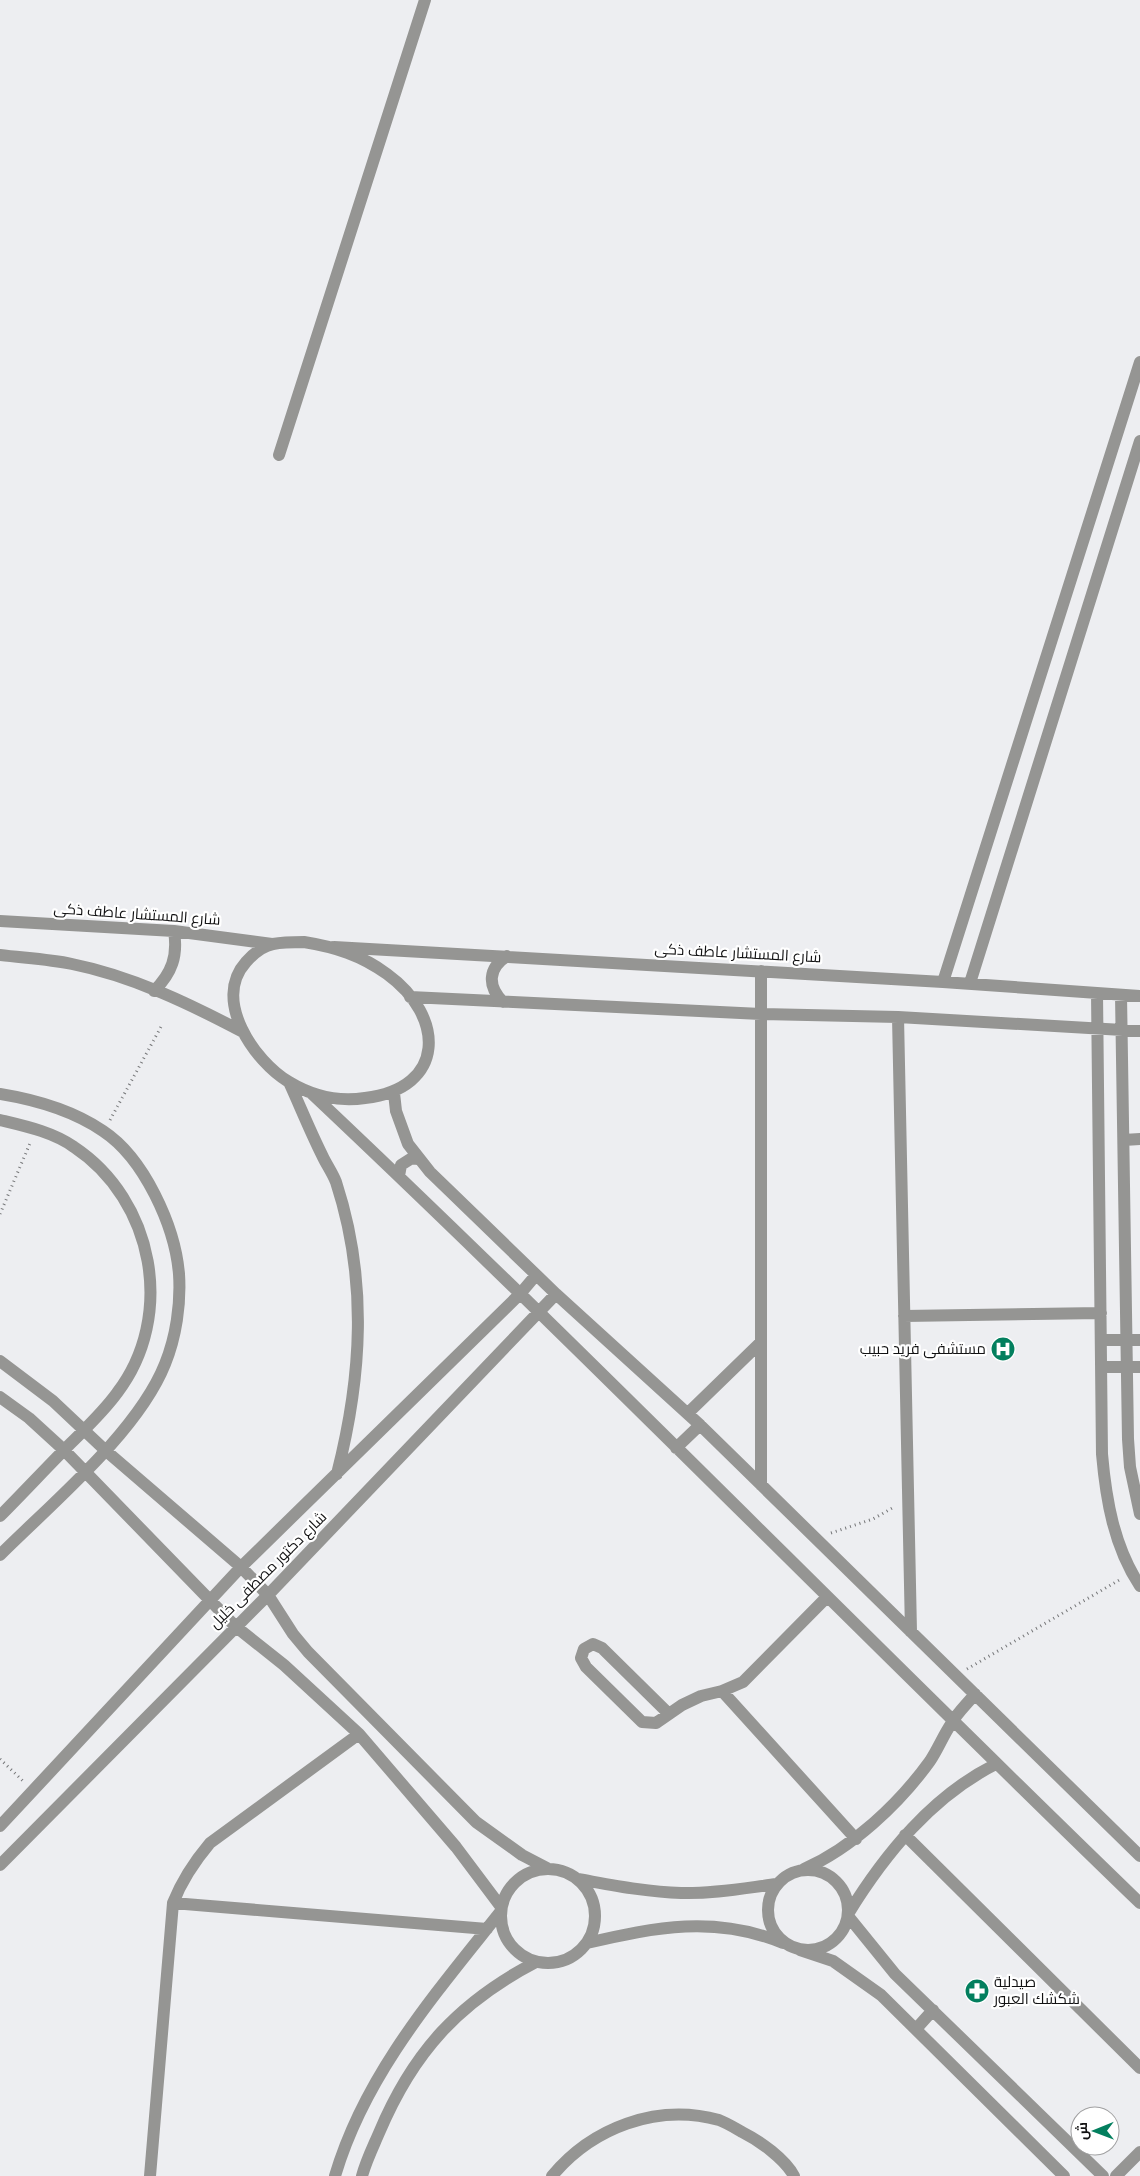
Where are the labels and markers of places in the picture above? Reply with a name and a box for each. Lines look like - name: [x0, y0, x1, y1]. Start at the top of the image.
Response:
- hospital icon: مستشفى فريد حبيب: [990, 1336, 1016, 1362]
- place label: مستشفى فريد حبيب: [860, 1340, 986, 1359]
- place label: صيدلية شكشك العبور: [993, 1973, 1080, 2008]
- pharmacy icon: صيدلية شكشك العبور: [964, 1978, 990, 2004]

